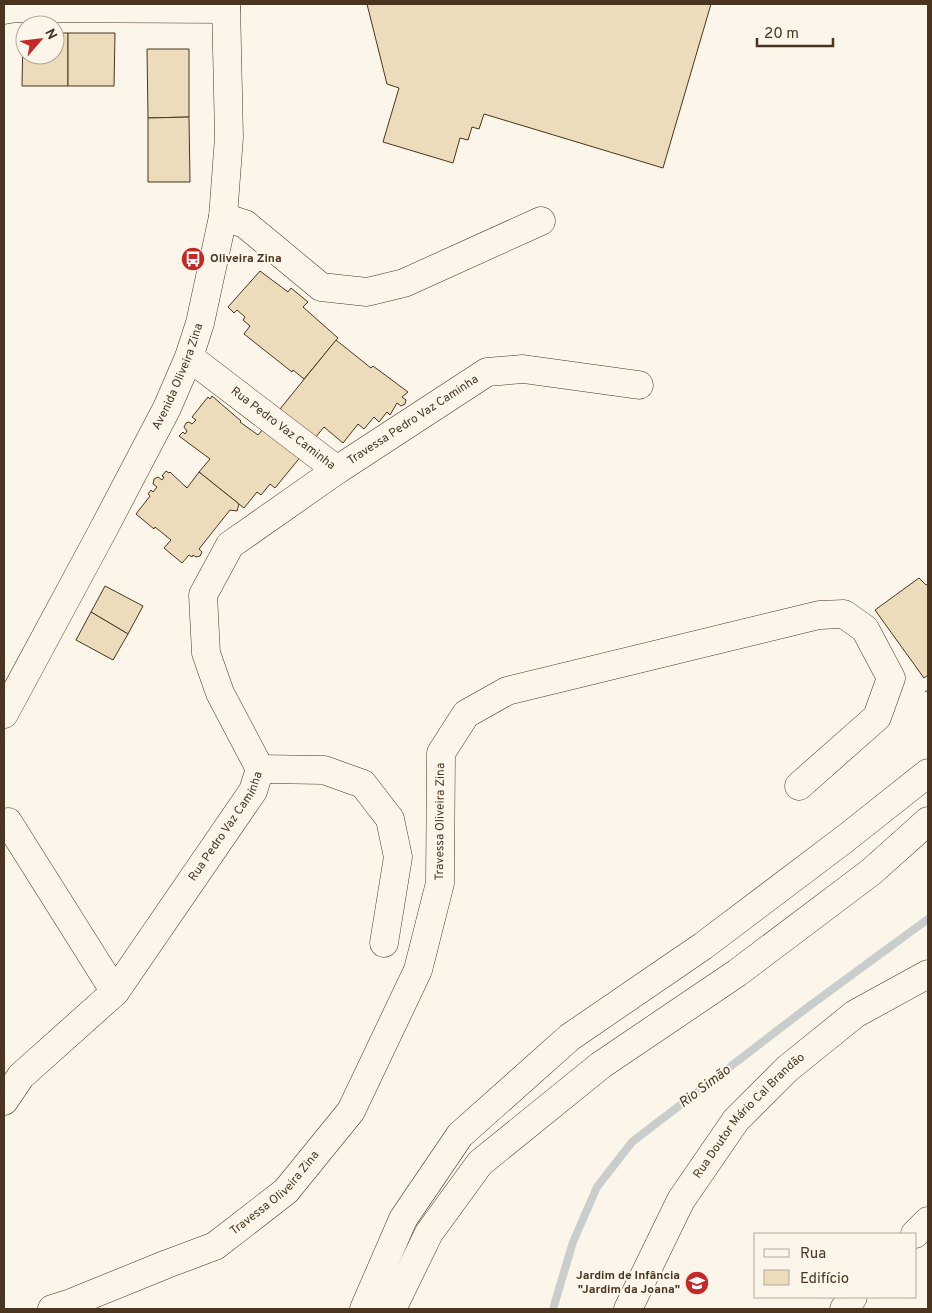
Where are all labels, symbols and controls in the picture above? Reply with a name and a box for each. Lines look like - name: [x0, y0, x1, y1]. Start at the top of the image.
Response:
- north arrow: [15, 15, 65, 65]
- scale bar: [757, 15, 833, 47]
- text: 20 m: [764, 25, 799, 44]
- text: N: [40, 26, 60, 43]
- bus stop icon: Oliveira Zina: [180, 246, 206, 272]
- place label: Oliveira Zina: [210, 251, 282, 267]
- street label: Avenida Oliveira Zina: [149, 321, 207, 433]
- street label: Travessa Pedro Vaz Caminha: [345, 372, 482, 469]
- street label: Rua Pedro Vaz Caminha: [227, 383, 338, 474]
- street label: Travessa Oliveira Zina: [432, 763, 449, 880]
- street label: Rua Pedro Vaz Caminha: [185, 770, 267, 885]
- street label: Rua Doutor Mário Cal Brandão: [690, 1049, 809, 1182]
- water label: Rio Simão: [676, 1062, 735, 1112]
- street label: Travessa Oliveira Zina: [227, 1148, 323, 1239]
- legend: [754, 1233, 917, 1298]
- text: Rua: [800, 1245, 826, 1264]
- place label: Jardim de Infância "Jardim da Joana": [576, 1268, 680, 1298]
- school or university icon: Jardim de Infância "Jardim da Joana": [684, 1270, 710, 1296]
- text: Edifício: [800, 1270, 849, 1289]

